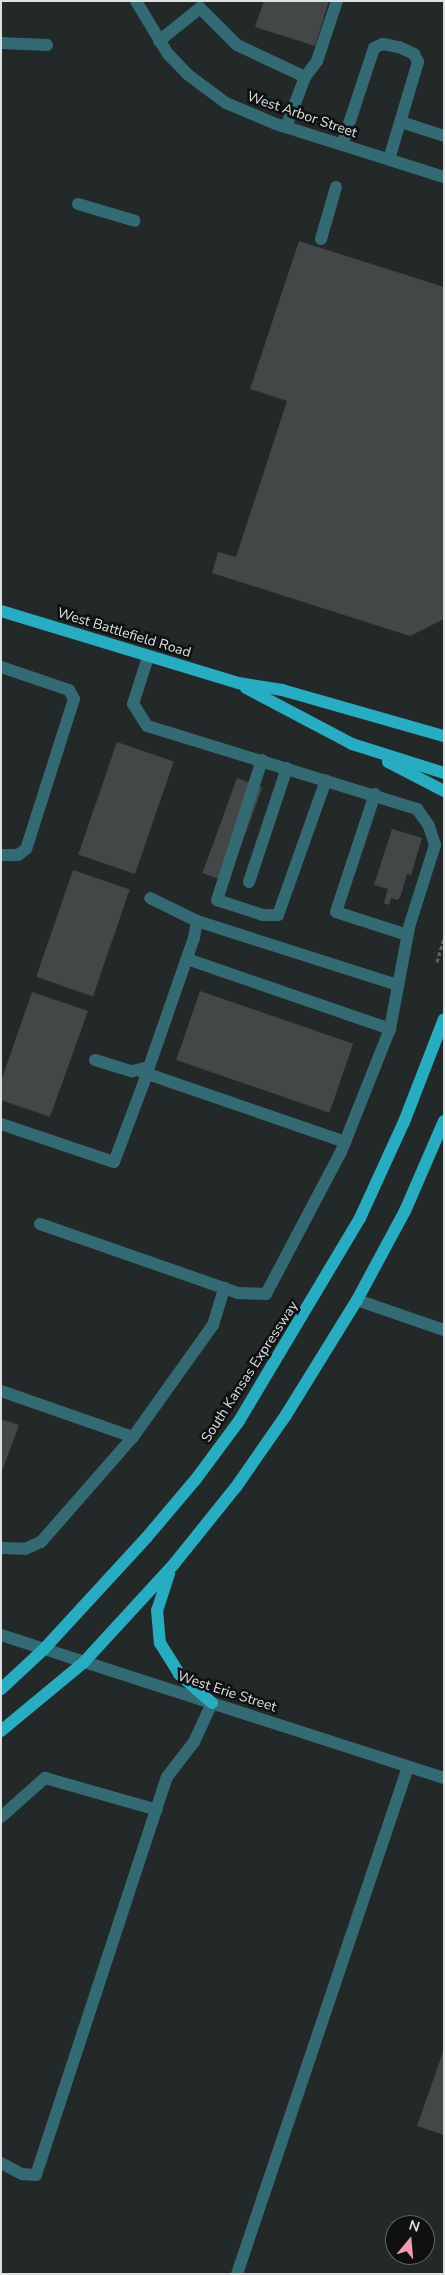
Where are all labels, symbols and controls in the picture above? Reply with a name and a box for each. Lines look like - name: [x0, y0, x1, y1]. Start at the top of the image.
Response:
- street label: West Arbor Street: [245, 88, 359, 142]
- street label: West Battlefield Road: [55, 605, 193, 661]
- street label: South Kansas Expressway: [198, 1298, 302, 1446]
- street label: West Erie Street: [175, 1668, 279, 1716]
- north arrow: [385, 2215, 435, 2265]
- text: N: [406, 2216, 422, 2237]

